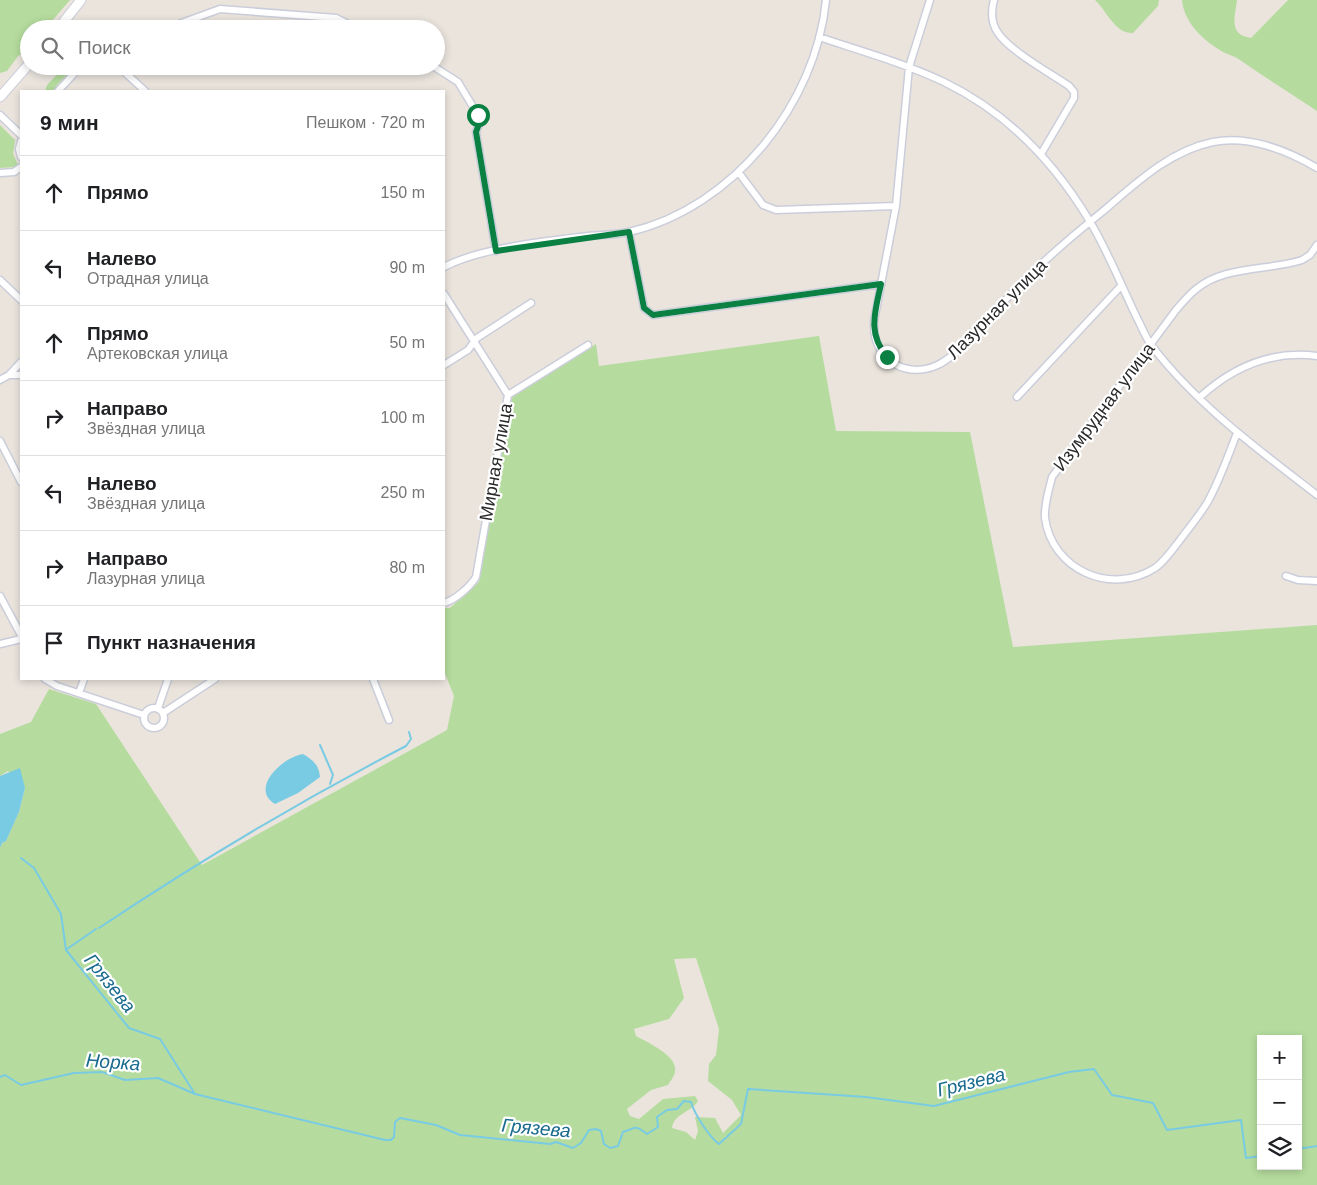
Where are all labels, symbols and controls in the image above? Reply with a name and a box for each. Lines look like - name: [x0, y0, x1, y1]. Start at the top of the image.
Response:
- search box: [20, 20, 445, 75]
- icon: search: [38, 34, 66, 62]
- text: Поиск: [78, 37, 131, 58]
- route start: [467, 104, 490, 127]
- text: 9 мин: [40, 111, 99, 134]
- text: Пешком · 720 m: [306, 114, 425, 131]
- icon: ahead: [40, 179, 68, 207]
- text: Прямо: [87, 182, 149, 203]
- text: 150 m: [381, 184, 425, 201]
- text: Налево: [87, 248, 157, 269]
- icon: left: [40, 254, 68, 282]
- street label: Лазурная улица: [943, 254, 1052, 363]
- text: 90 m: [389, 259, 425, 276]
- text: Отрадная улица: [87, 270, 209, 287]
- text: Прямо: [87, 323, 149, 344]
- icon: ahead: [40, 329, 68, 357]
- text: 50 m: [389, 334, 425, 351]
- street label: Изумрудная улица: [1049, 338, 1159, 475]
- text: Артековская улица: [87, 345, 228, 362]
- route end: [876, 346, 899, 369]
- text: Направо: [87, 398, 168, 419]
- street label: Мирная улица: [476, 401, 516, 522]
- icon: right: [40, 404, 68, 432]
- text: 100 m: [381, 409, 425, 426]
- text: Звёздная улица: [87, 420, 205, 437]
- text: Налево: [87, 473, 157, 494]
- icon: left: [40, 479, 68, 507]
- text: 250 m: [381, 484, 425, 501]
- text: Звёздная улица: [87, 495, 205, 512]
- text: Направо: [87, 548, 168, 569]
- icon: right: [40, 554, 68, 582]
- text: 80 m: [389, 559, 425, 576]
- text: Лазурная улица: [87, 570, 205, 587]
- icon: arrive: [40, 629, 68, 657]
- text: Пункт назначения: [87, 632, 256, 653]
- water label: Грязева: [80, 949, 140, 1017]
- map controls: [1257, 1035, 1302, 1170]
- button: +: [1257, 1035, 1302, 1080]
- water label: Норка: [85, 1050, 141, 1074]
- water label: Грязева: [935, 1063, 1007, 1101]
- button: −: [1257, 1080, 1302, 1125]
- water label: Грязева: [501, 1115, 571, 1141]
- button: layers: [1257, 1125, 1302, 1170]

